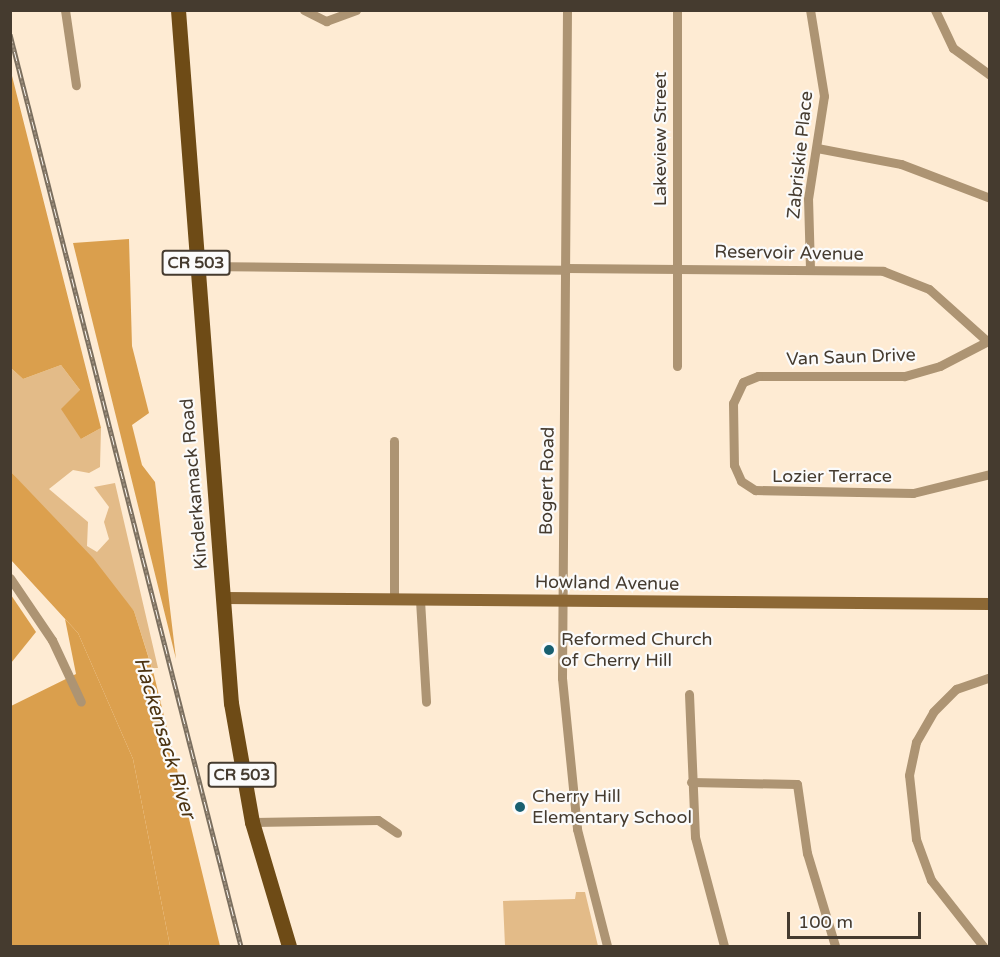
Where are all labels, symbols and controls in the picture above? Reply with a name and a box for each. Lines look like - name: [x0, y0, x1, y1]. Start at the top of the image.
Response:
- street label: Lakeview Street: [649, 72, 671, 206]
- street label: Zabriskie Place: [783, 90, 817, 220]
- street label: Reservoir Avenue: [714, 241, 864, 265]
- road number: CR 503: [162, 250, 230, 276]
- street label: Van Saun Drive: [786, 344, 916, 370]
- street label: Kinderkamack Road: [176, 398, 212, 570]
- street label: Bogert Road: [535, 427, 559, 535]
- street label: Lozier Terrace: [772, 465, 892, 487]
- street label: Howland Avenue: [535, 571, 679, 595]
- place label: Reformed Church of Cherry Hill: [561, 629, 712, 672]
- marker: Reformed Church of Cherry Hill: [542, 643, 556, 657]
- water label: Hackensack River: [128, 654, 200, 822]
- road number: CR 503: [208, 762, 276, 788]
- place label: Cherry Hill Elementary School: [532, 786, 692, 828]
- marker: Cherry Hill Elementary School: [513, 800, 527, 814]
- scale bar: [790, 900, 924, 938]
- text: 100 m: [798, 911, 853, 933]

